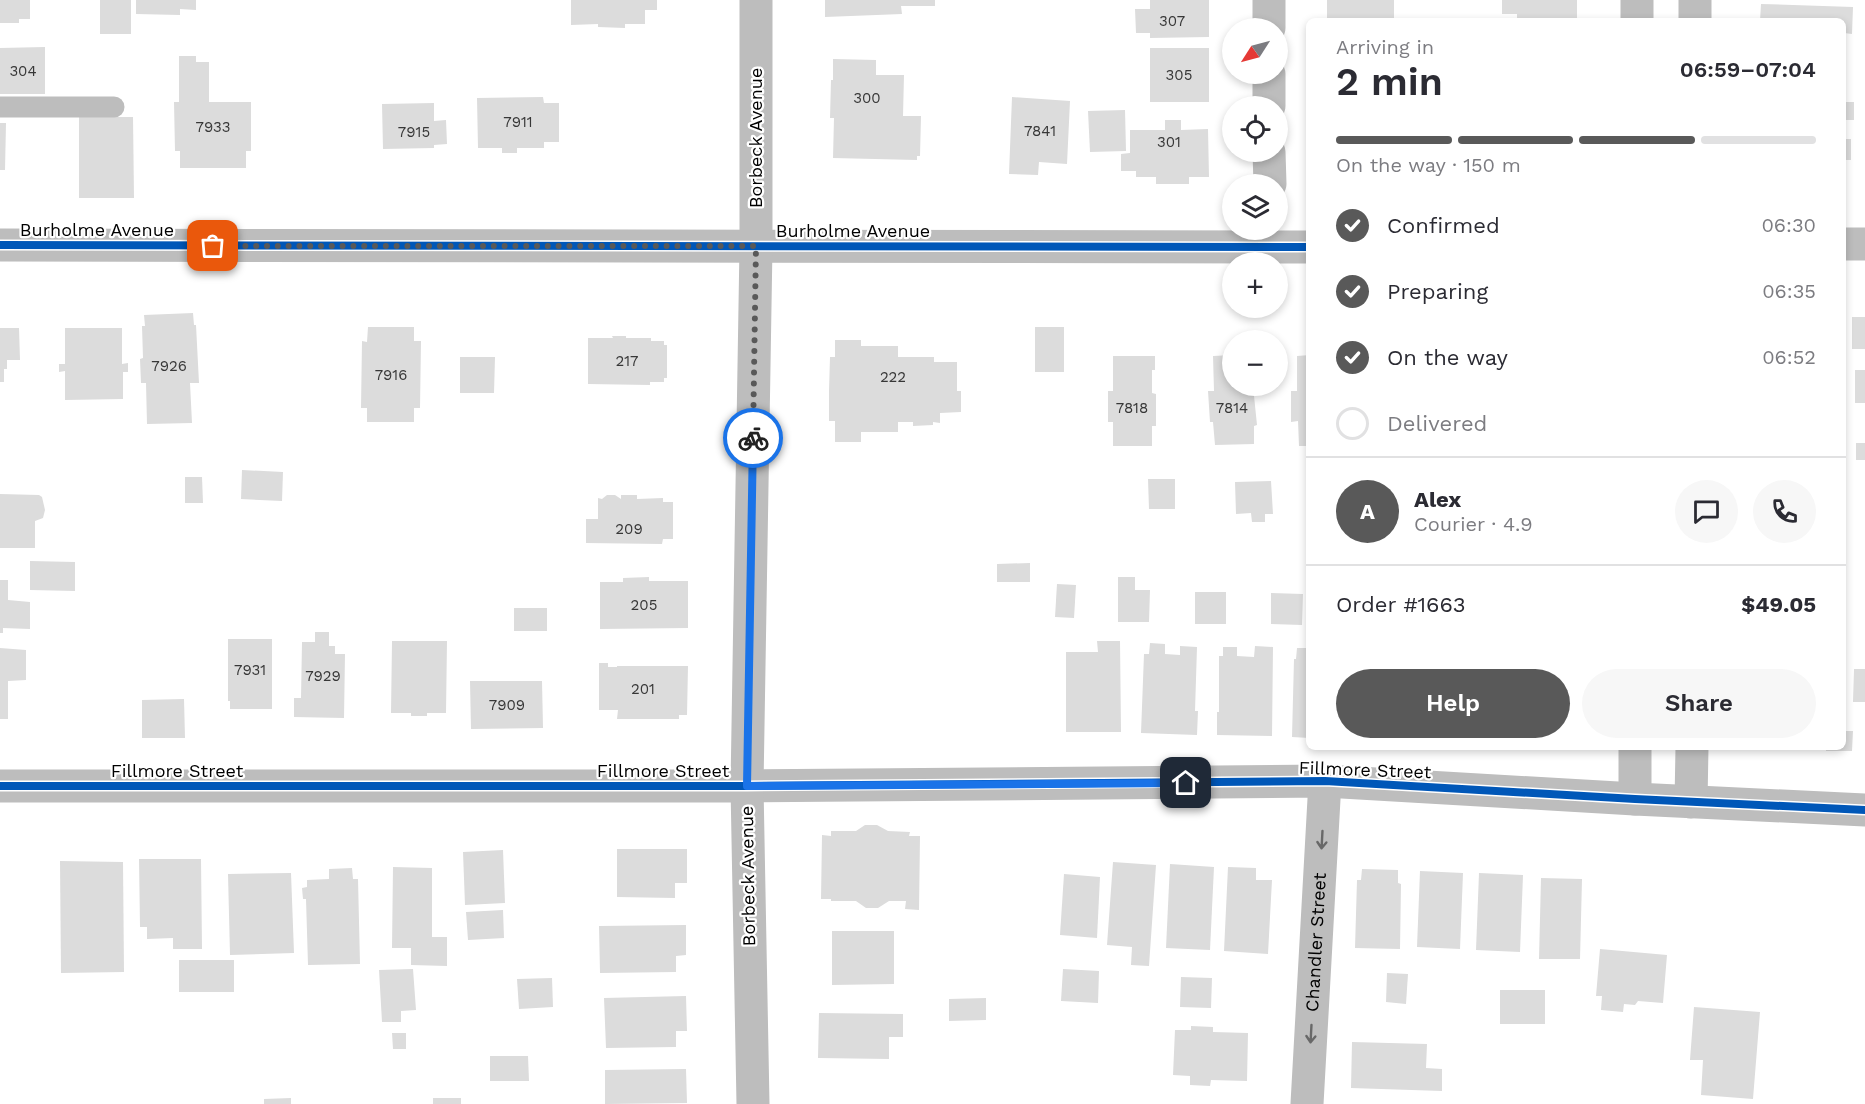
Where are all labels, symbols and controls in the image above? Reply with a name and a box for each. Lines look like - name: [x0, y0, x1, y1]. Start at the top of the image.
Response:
- house number: 307: [1159, 12, 1185, 30]
- north arrow: [1222, 18, 1288, 84]
- map controls: [1222, 18, 1288, 396]
- text: Arriving in: [1336, 35, 1434, 59]
- text: 06:59–07:04: [1680, 57, 1816, 82]
- text: 2 min: [1336, 59, 1443, 104]
- house number: 304: [9, 62, 37, 80]
- house number: 305: [1166, 66, 1192, 84]
- street label: Borbeck Avenue: [745, 68, 766, 208]
- house number: 300: [853, 89, 881, 107]
- button: locate: [1222, 96, 1288, 162]
- house number: 7911: [503, 113, 533, 131]
- house number: 7933: [196, 118, 230, 136]
- house number: 7841: [1024, 122, 1056, 140]
- house number: 7915: [398, 123, 430, 141]
- house number: 301: [1157, 133, 1181, 151]
- text: On the way · 150 m: [1336, 153, 1521, 177]
- button: layers: [1222, 174, 1288, 240]
- icon: check: [1336, 209, 1369, 242]
- text: Confirmed: [1387, 213, 1500, 238]
- text: 06:30: [1761, 213, 1816, 237]
- street label: Burholme Avenue: [20, 219, 174, 240]
- pin: [187, 220, 238, 271]
- street label: Burholme Avenue: [776, 220, 930, 241]
- icon: bag: [196, 229, 229, 262]
- button: +: [1222, 252, 1288, 318]
- icon: check: [1336, 275, 1369, 308]
- text: Preparing: [1387, 279, 1488, 304]
- text: 06:35: [1762, 279, 1816, 303]
- button: −: [1222, 330, 1288, 396]
- icon: check: [1336, 341, 1369, 374]
- text: On the way: [1387, 345, 1508, 370]
- text: 06:52: [1762, 345, 1816, 369]
- house number: 217: [615, 352, 639, 370]
- house number: 7926: [151, 357, 187, 375]
- house number: 7916: [375, 366, 407, 384]
- house number: 222: [880, 368, 906, 386]
- house number: 7818: [1116, 399, 1148, 417]
- house number: 7814: [1216, 399, 1248, 417]
- courier: [723, 408, 783, 468]
- text: Delivered: [1387, 411, 1487, 436]
- icon: bike: [737, 422, 770, 455]
- button: chat: [1675, 480, 1738, 543]
- button: phone: [1753, 480, 1816, 543]
- text: Alex: [1414, 487, 1461, 512]
- text: A: [1360, 499, 1375, 524]
- text: Courier · 4.9: [1414, 512, 1533, 536]
- house number: 209: [615, 520, 643, 538]
- text: Order #1663: [1336, 592, 1466, 617]
- text: $49.05: [1741, 592, 1816, 617]
- house number: 205: [631, 596, 657, 614]
- house number: 7931: [234, 661, 266, 679]
- house number: 7929: [305, 667, 341, 685]
- button: Help: [1336, 669, 1570, 738]
- button: Share: [1582, 669, 1816, 738]
- house number: 201: [631, 680, 655, 698]
- house number: 7909: [489, 696, 525, 714]
- pin: [1160, 757, 1211, 808]
- street label: Fillmore Street: [1298, 757, 1432, 782]
- street label: Fillmore Street: [111, 760, 244, 781]
- street label: Fillmore Street: [597, 760, 730, 781]
- icon: home: [1169, 766, 1202, 799]
- street label: Borbeck Avenue: [736, 806, 759, 946]
- one-way arrow: [1316, 829, 1327, 849]
- street label: Chandler Street: [1301, 872, 1330, 1012]
- one-way arrow: [1305, 1024, 1316, 1044]

